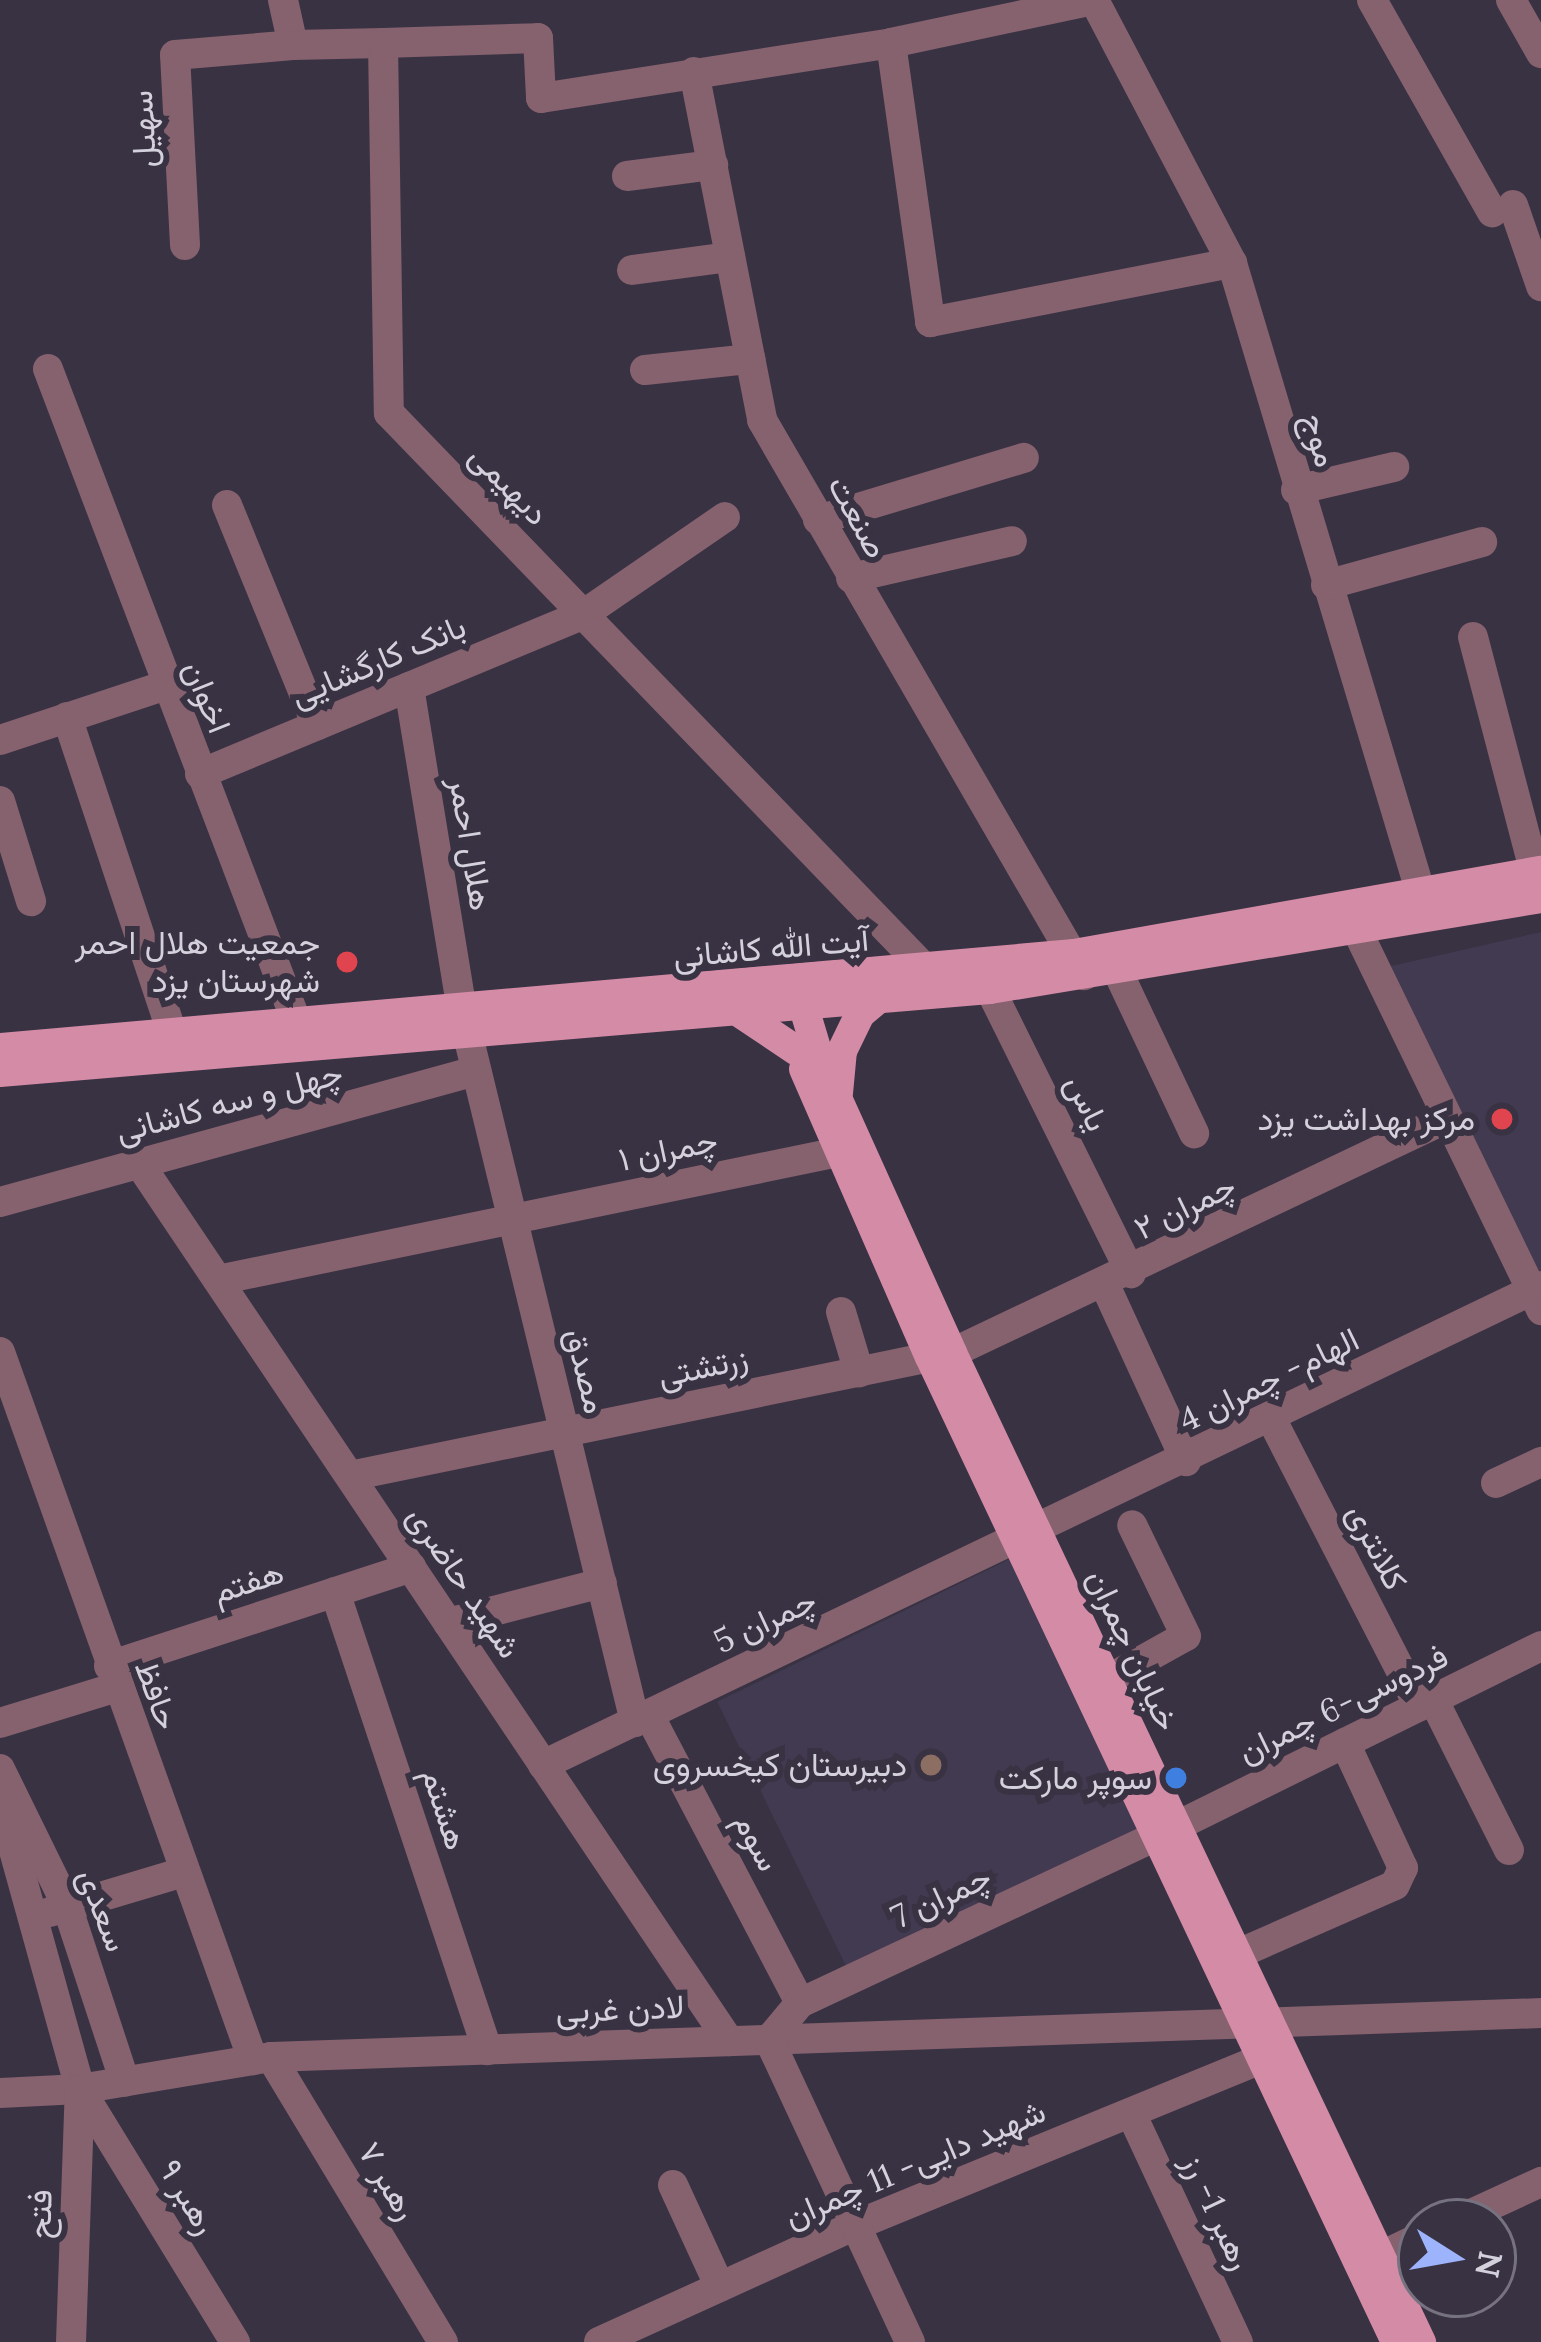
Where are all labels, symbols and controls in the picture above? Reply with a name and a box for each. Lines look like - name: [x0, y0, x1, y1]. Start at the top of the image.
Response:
- street label: سهیل: [121, 89, 165, 169]
- street label: موج: [1293, 408, 1347, 472]
- street label: دیهیمی: [461, 436, 557, 534]
- street label: صنعت: [819, 469, 897, 565]
- street label: بانک کارگشایی: [284, 606, 472, 716]
- street label: اخوان: [175, 655, 239, 739]
- street label: هلال احمر: [441, 775, 501, 913]
- street label: آیت الله کاشانی: [672, 920, 870, 976]
- place label: جمعیت هلال احمر شهرستان یزد: [75, 923, 320, 1001]
- marker: جمعیت هلال احمر شهرستان یزد: [331, 946, 363, 978]
- street label: چهل و سه کاشانی: [111, 1053, 347, 1151]
- street label: یاس: [1057, 1068, 1117, 1138]
- place label: مرکز بهداشت یزد: [1258, 1099, 1475, 1139]
- marker: مرکز بهداشت یزد: [1486, 1103, 1518, 1135]
- street label: چمران ۱: [615, 1120, 721, 1180]
- street label: چمران ۲: [1128, 1166, 1242, 1248]
- street label: الهام- چمران 4: [1173, 1320, 1365, 1440]
- street label: مصدق: [556, 1324, 616, 1418]
- street label: زرتشتی: [654, 1338, 752, 1396]
- street label: کلانتری: [1339, 1497, 1415, 1597]
- street label: شهید حاضری: [399, 1498, 529, 1666]
- street label: هفتم: [208, 1552, 288, 1612]
- street label: خیابان چمران: [1078, 1563, 1188, 1737]
- street label: چمران 5: [708, 1580, 822, 1662]
- street label: فردوسی-6 چمران: [1232, 1636, 1454, 1772]
- street label: حافظ: [126, 1655, 188, 1735]
- place label: دبیرستان کیخسروی: [653, 1745, 907, 1785]
- marker: دبیرستان کیخسروی: [918, 1752, 944, 1778]
- place label: سوپر مارکت: [999, 1758, 1152, 1798]
- street label: هشتم: [413, 1763, 477, 1855]
- marker: سوپر مارکت: [1163, 1765, 1189, 1791]
- street label: سوم: [725, 1806, 789, 1878]
- street label: چمران 7: [885, 1857, 997, 1937]
- street label: سعدی: [69, 1863, 137, 1957]
- street label: لادن غربی: [555, 1987, 685, 2031]
- street label: شهید دایی- 11 چمران: [779, 2091, 1051, 2237]
- street label: رهبر ۷: [349, 2135, 427, 2227]
- street label: رهبر 1- رز: [1173, 2148, 1261, 2276]
- street label: رهبر ۹: [150, 2152, 226, 2242]
- street label: فتح: [19, 2189, 61, 2239]
- north arrow: [1397, 2198, 1517, 2318]
- text: N: [1466, 2248, 1512, 2281]

